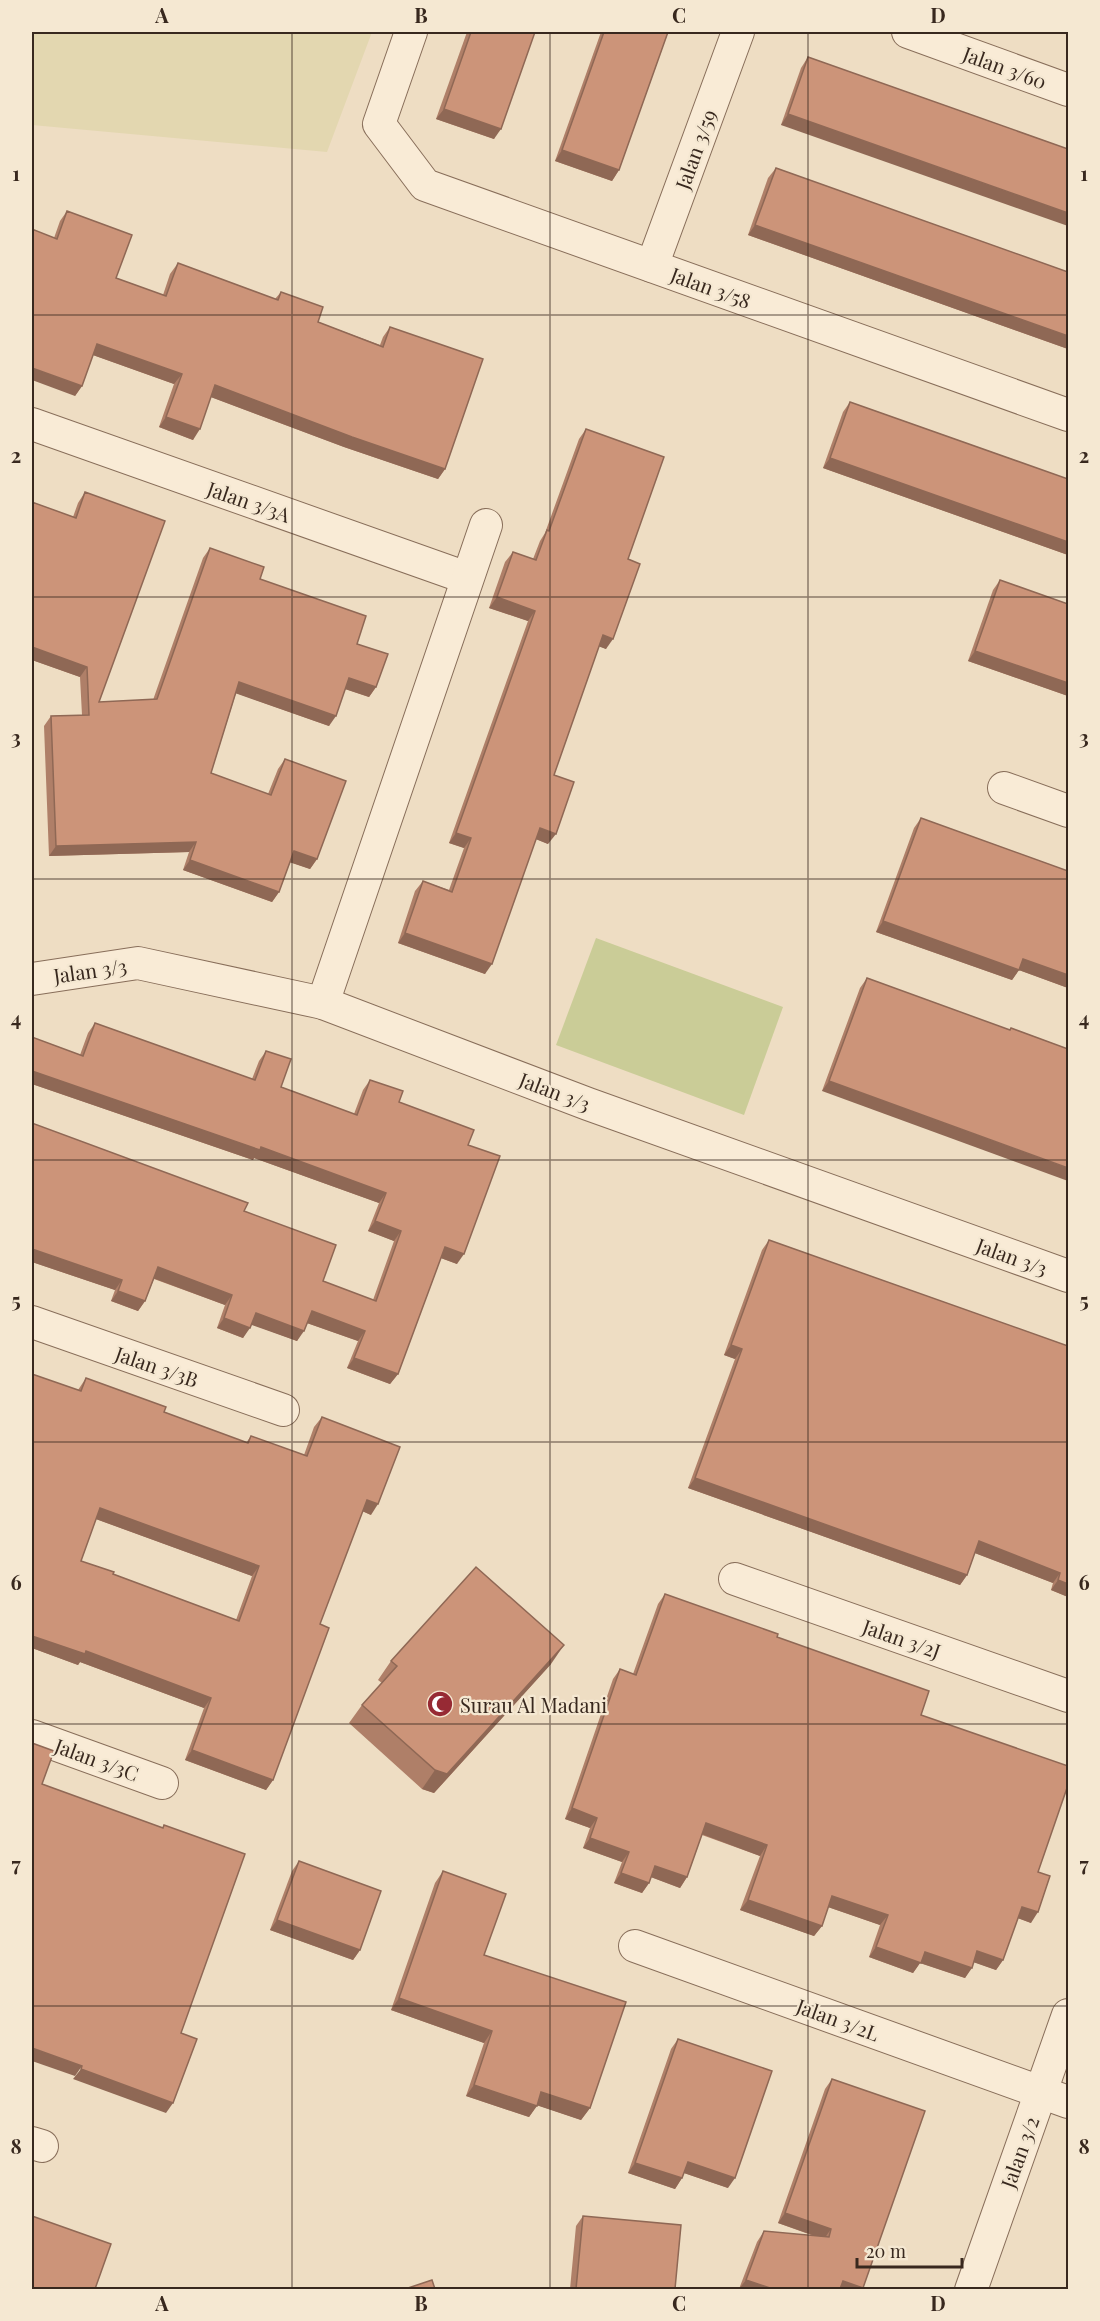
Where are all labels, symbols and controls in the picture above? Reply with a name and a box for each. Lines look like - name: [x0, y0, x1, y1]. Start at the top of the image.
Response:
- text: A: [154, 1, 169, 28]
- text: B: [414, 1, 428, 28]
- text: C: [672, 1, 686, 28]
- text: D: [930, 1, 946, 28]
- street label: Jalan 3/60: [959, 39, 1051, 95]
- street label: Jalan 3/59: [668, 105, 722, 194]
- text: 1: [12, 159, 20, 186]
- text: 1: [1080, 159, 1088, 186]
- street label: Jalan 3/58: [666, 260, 755, 314]
- text: 2: [11, 441, 21, 468]
- text: 2: [1079, 441, 1089, 468]
- street label: Jalan 3/3A: [203, 474, 295, 528]
- text: 3: [11, 723, 21, 750]
- text: 3: [1079, 723, 1089, 750]
- street label: Jalan 3/3: [51, 952, 128, 989]
- text: 4: [11, 1004, 21, 1031]
- text: 4: [1079, 1004, 1089, 1031]
- street label: Jalan 3/3: [515, 1065, 594, 1117]
- street label: Jalan 3/3: [972, 1230, 1051, 1281]
- text: 5: [11, 1286, 21, 1313]
- text: 5: [1079, 1286, 1089, 1313]
- street label: Jalan 3/3B: [111, 1339, 202, 1393]
- text: 6: [10, 1568, 22, 1595]
- text: 6: [1078, 1568, 1090, 1595]
- street label: Jalan 3/2J: [858, 1612, 945, 1664]
- mosque icon: Surau Al Madani: [425, 1689, 455, 1719]
- place label: Surau Al Madani: [460, 1691, 607, 1718]
- street label: Jalan 3/3C: [50, 1731, 143, 1787]
- text: 7: [11, 1850, 21, 1877]
- text: 7: [1079, 1850, 1089, 1877]
- street label: Jalan 3/2L: [792, 1991, 883, 2046]
- street label: Jalan 3/2: [993, 2112, 1044, 2192]
- text: 8: [10, 2132, 22, 2159]
- text: 8: [1078, 2132, 1090, 2159]
- scale bar: [857, 2231, 962, 2269]
- text: 20 m: [866, 2239, 906, 2263]
- text: A: [154, 2289, 169, 2316]
- text: B: [414, 2289, 428, 2316]
- text: C: [672, 2289, 686, 2316]
- text: D: [930, 2289, 946, 2316]

